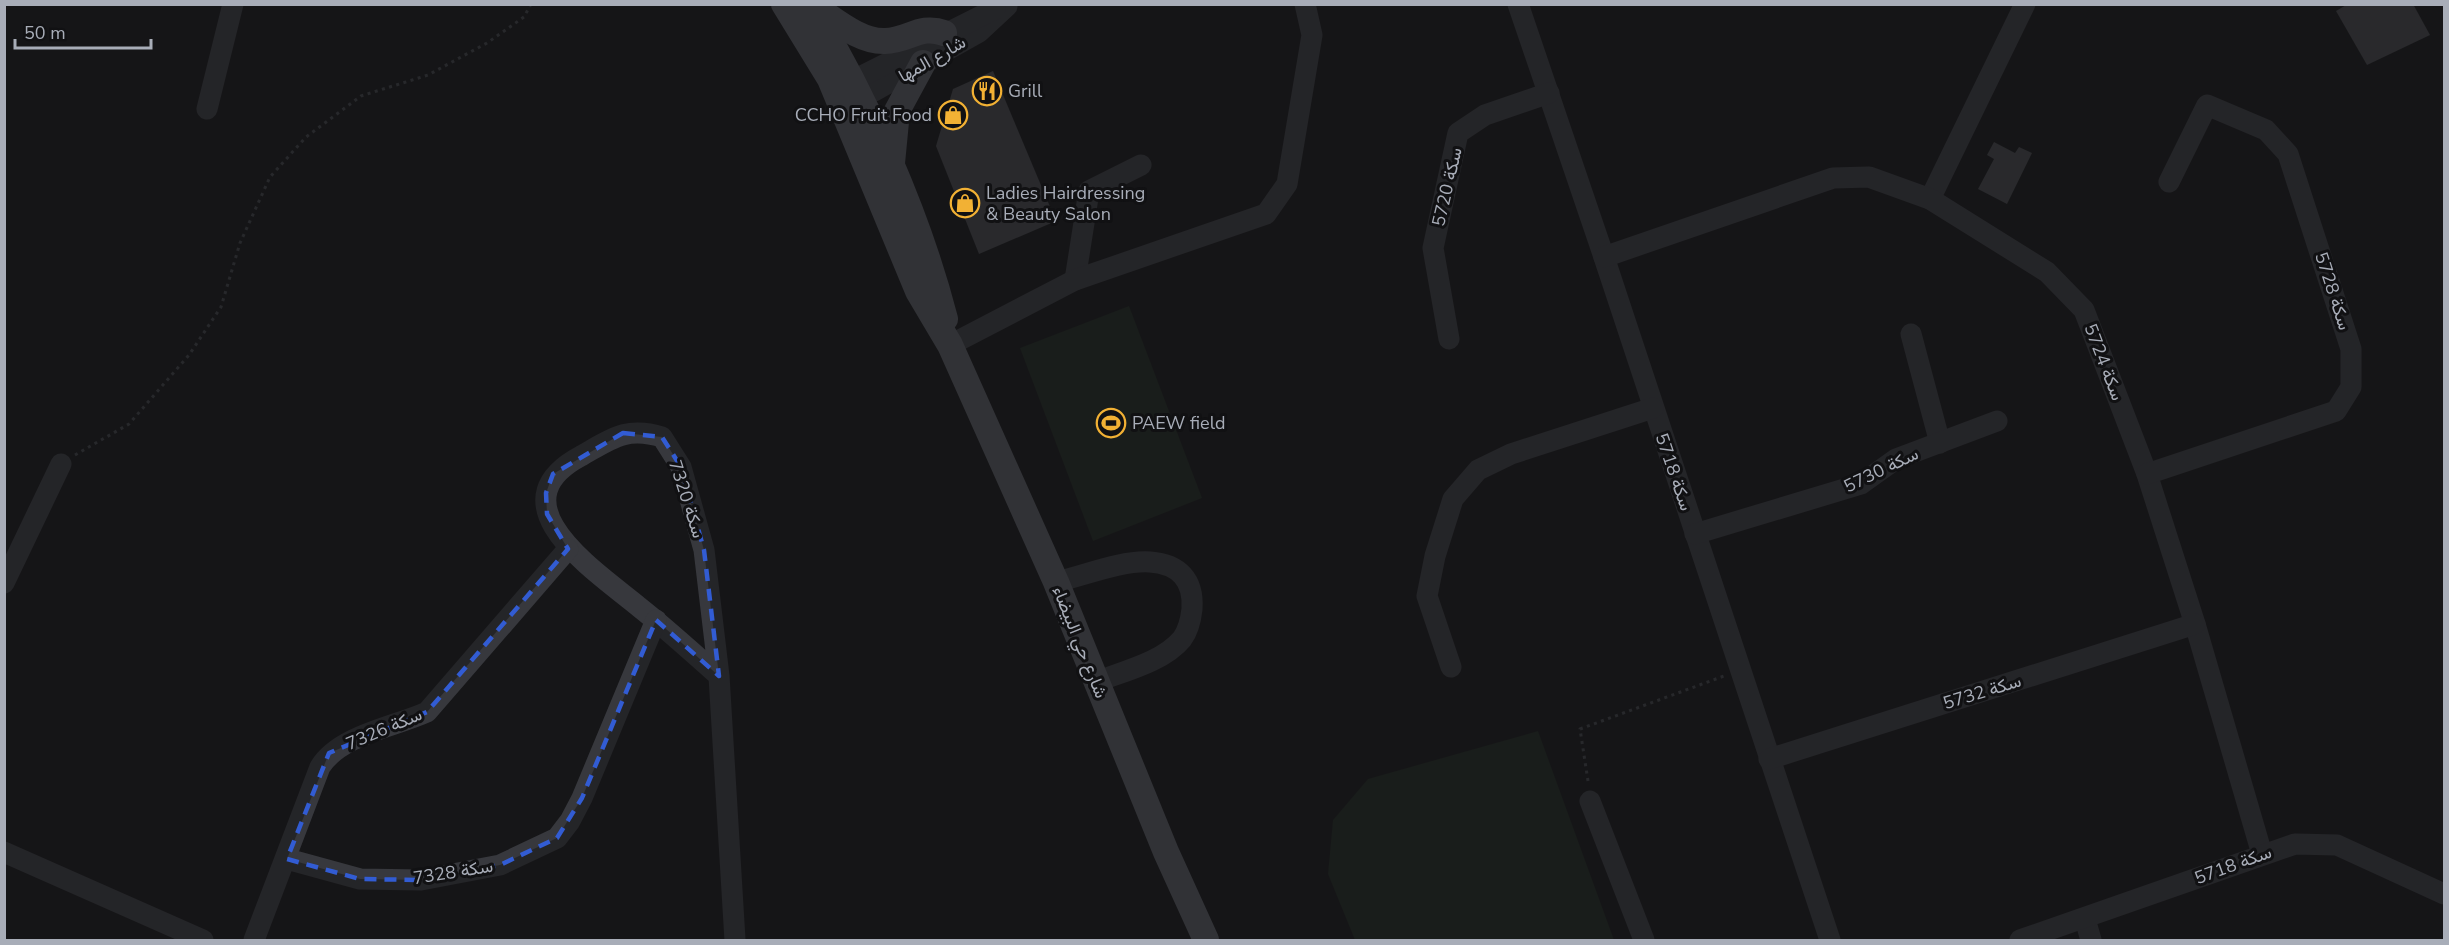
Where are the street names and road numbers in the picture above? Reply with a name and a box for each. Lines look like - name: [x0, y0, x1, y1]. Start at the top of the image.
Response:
- street label: شارع المها: [894, 30, 970, 88]
- street label: سكة 5720: [1426, 145, 1468, 229]
- street label: سكة 5728: [2309, 249, 2357, 333]
- street label: سكة 5724: [2078, 320, 2130, 404]
- street label: سكة 5718: [1650, 430, 1698, 514]
- street label: سكة 5730: [1840, 442, 1922, 498]
- street label: سكة 7320: [663, 457, 711, 541]
- street label: شارع حي البيضاء: [1044, 582, 1113, 703]
- street label: سكة 5732: [1940, 669, 2024, 715]
- street label: سكة 7326: [342, 702, 426, 756]
- street label: سكة 5718: [2191, 840, 2275, 890]
- street label: سكة 7328: [411, 854, 495, 890]

